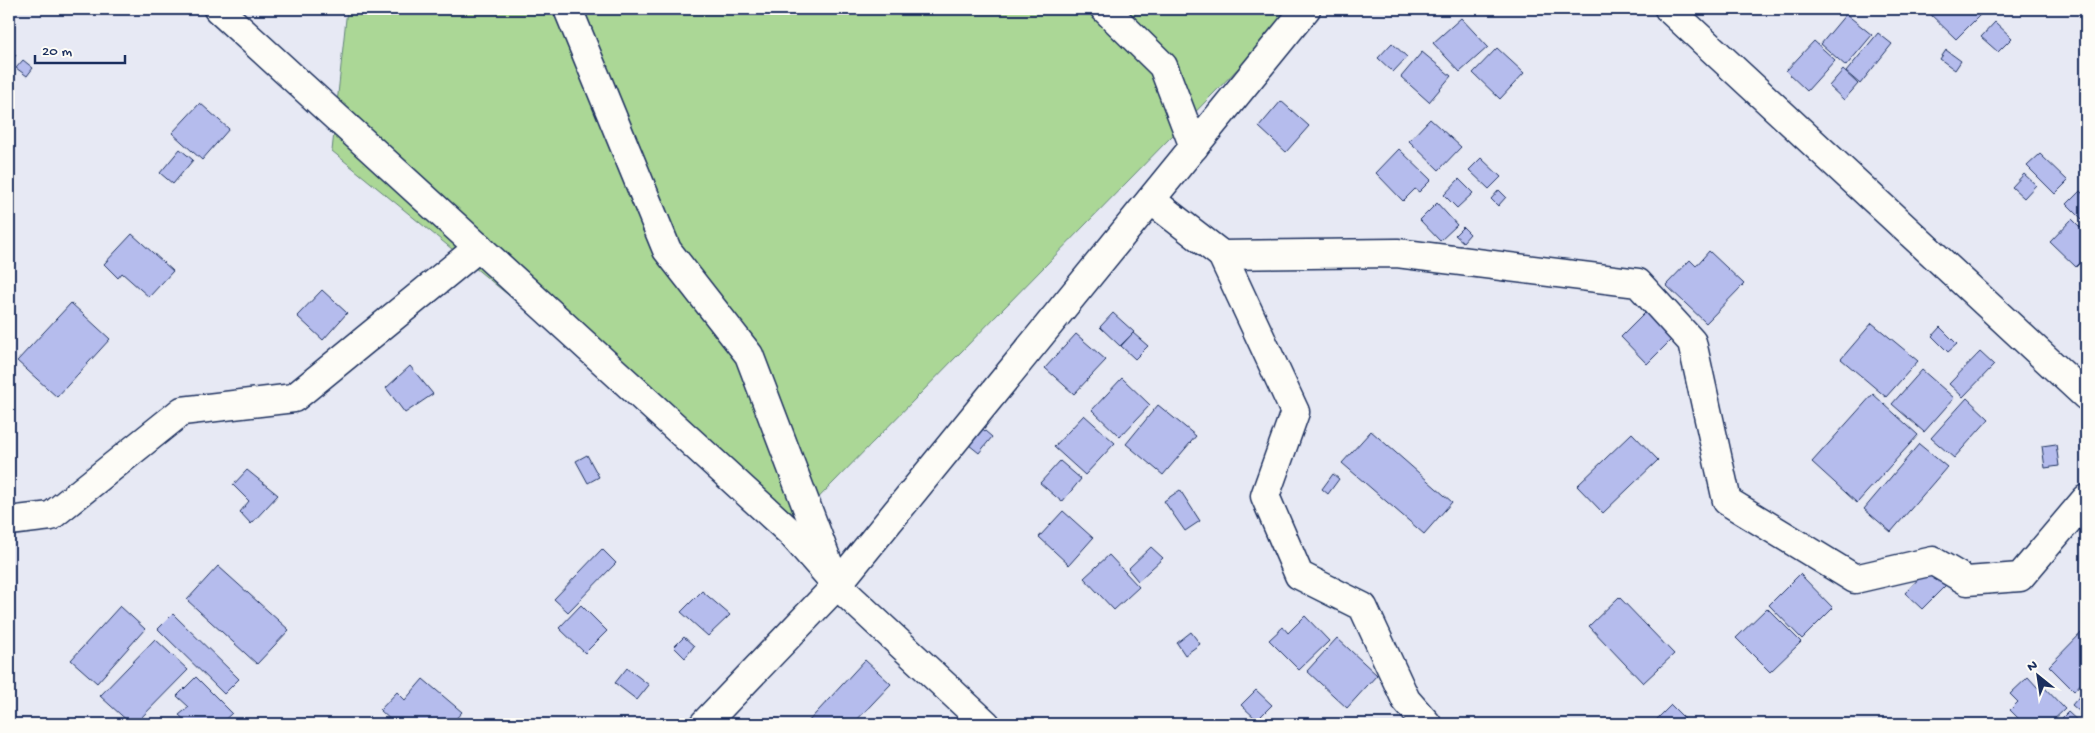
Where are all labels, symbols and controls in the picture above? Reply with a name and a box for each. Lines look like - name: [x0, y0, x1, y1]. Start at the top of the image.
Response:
- scale bar: [35, 32, 125, 64]
- text: 20 m: [42, 43, 72, 61]
- north arrow: [2012, 650, 2062, 700]
- text: N: [2025, 657, 2041, 677]

